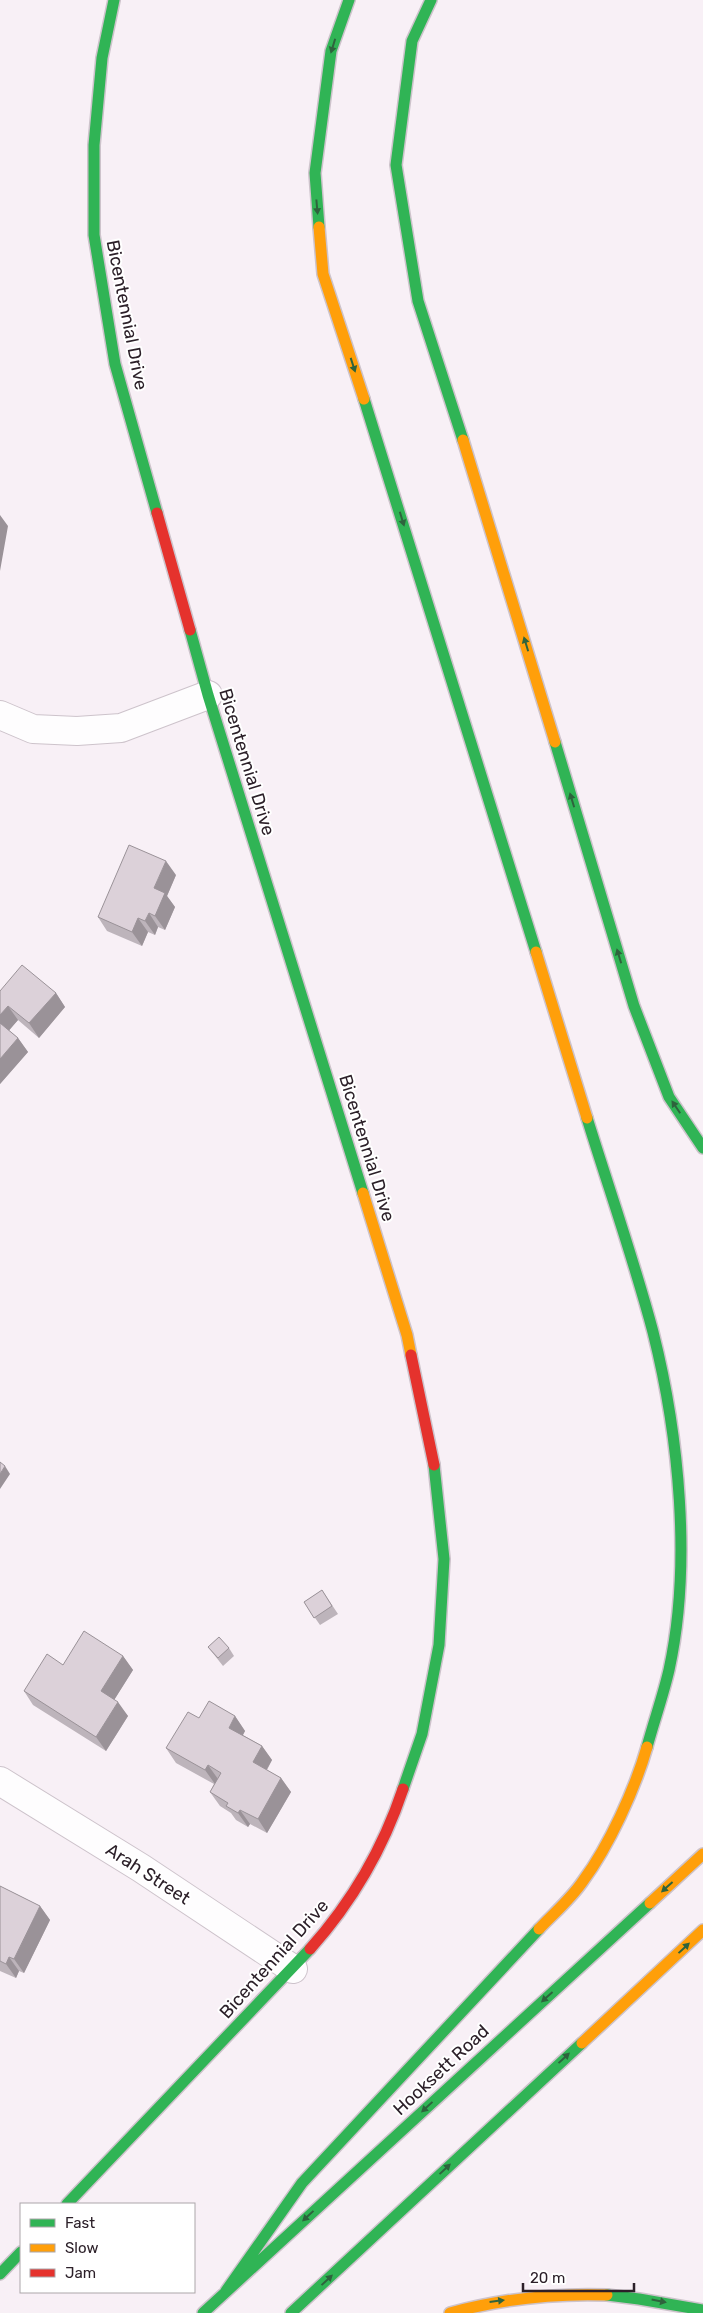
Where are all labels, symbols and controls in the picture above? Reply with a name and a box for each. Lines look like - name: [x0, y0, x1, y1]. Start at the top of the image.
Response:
- one-way arrow: [329, 39, 337, 54]
- one-way arrow: [314, 199, 322, 215]
- street label: Bicentennial Drive: [102, 238, 152, 392]
- one-way arrow: [349, 357, 357, 372]
- one-way arrow: [399, 512, 407, 527]
- one-way arrow: [521, 637, 529, 652]
- street label: Bicentennial Drive: [214, 686, 280, 838]
- one-way arrow: [568, 793, 576, 808]
- one-way arrow: [614, 948, 622, 963]
- street label: Bicentennial Drive: [334, 1072, 400, 1224]
- one-way arrow: [671, 1101, 681, 1114]
- street label: Arah Street: [102, 1839, 194, 1909]
- one-way arrow: [662, 1881, 674, 1893]
- street label: Bicentennial Drive: [215, 1895, 333, 2023]
- one-way arrow: [677, 1942, 689, 1954]
- one-way arrow: [542, 1991, 554, 2003]
- street label: Hooksett Road: [389, 2020, 493, 2120]
- one-way arrow: [558, 2052, 570, 2064]
- one-way arrow: [421, 2101, 434, 2112]
- one-way arrow: [439, 2163, 451, 2175]
- legend: [20, 2203, 195, 2293]
- one-way arrow: [301, 2211, 314, 2222]
- text: Fast: [65, 2214, 95, 2232]
- text: Slow: [65, 2239, 98, 2257]
- scale bar: [523, 2260, 634, 2292]
- text: Jam: [65, 2264, 96, 2282]
- text: 20 m: [530, 2269, 565, 2287]
- one-way arrow: [320, 2274, 332, 2286]
- one-way arrow: [489, 2297, 505, 2305]
- one-way arrow: [651, 2298, 667, 2306]

